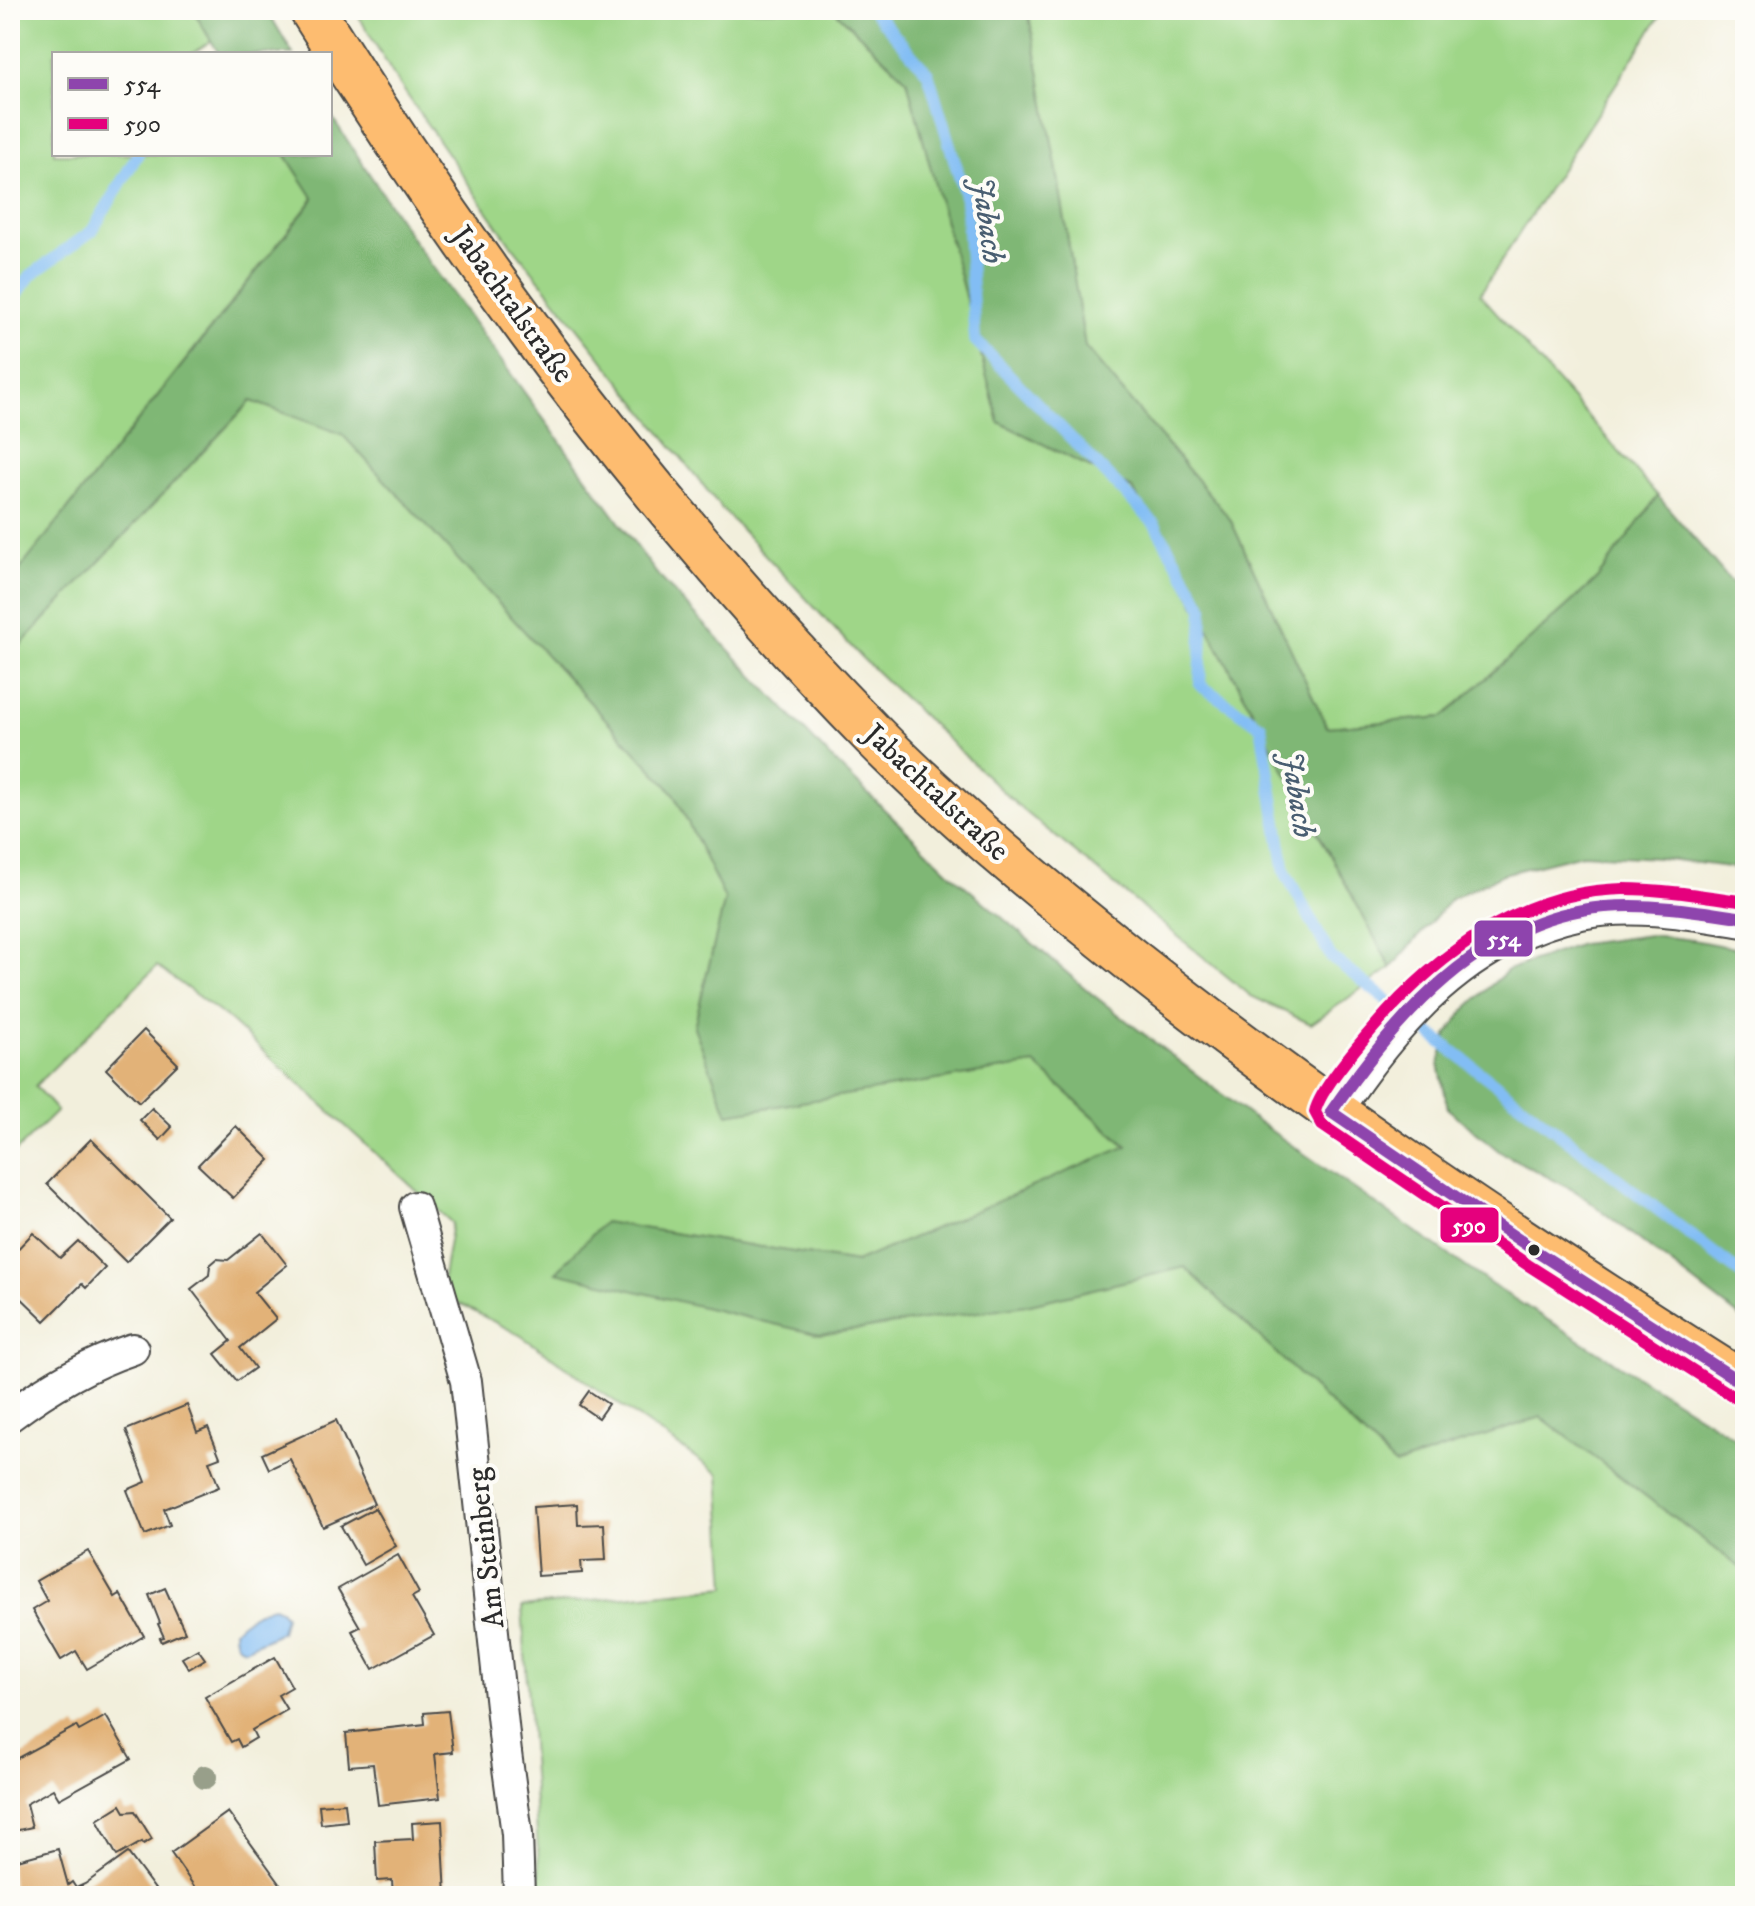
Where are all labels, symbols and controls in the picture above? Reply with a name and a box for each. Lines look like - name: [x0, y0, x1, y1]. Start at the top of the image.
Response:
- legend: [52, 52, 332, 156]
- text: 554: [124, 70, 162, 100]
- text: 590: [124, 110, 161, 140]
- water label: Jabach: [961, 174, 1013, 266]
- street label: Jabachtalstraße: [441, 217, 581, 391]
- street label: Jabachtalstraße: [854, 714, 1016, 870]
- water label: Jabach: [1270, 748, 1324, 841]
- line badge: 554: [1473, 919, 1534, 958]
- text: 554: [1486, 926, 1522, 953]
- line badge: 590: [1439, 1206, 1500, 1244]
- text: 590: [1451, 1213, 1486, 1240]
- unlabelled marker: [1526, 1242, 1542, 1258]
- street label: Am Steinberg: [460, 1465, 513, 1630]

